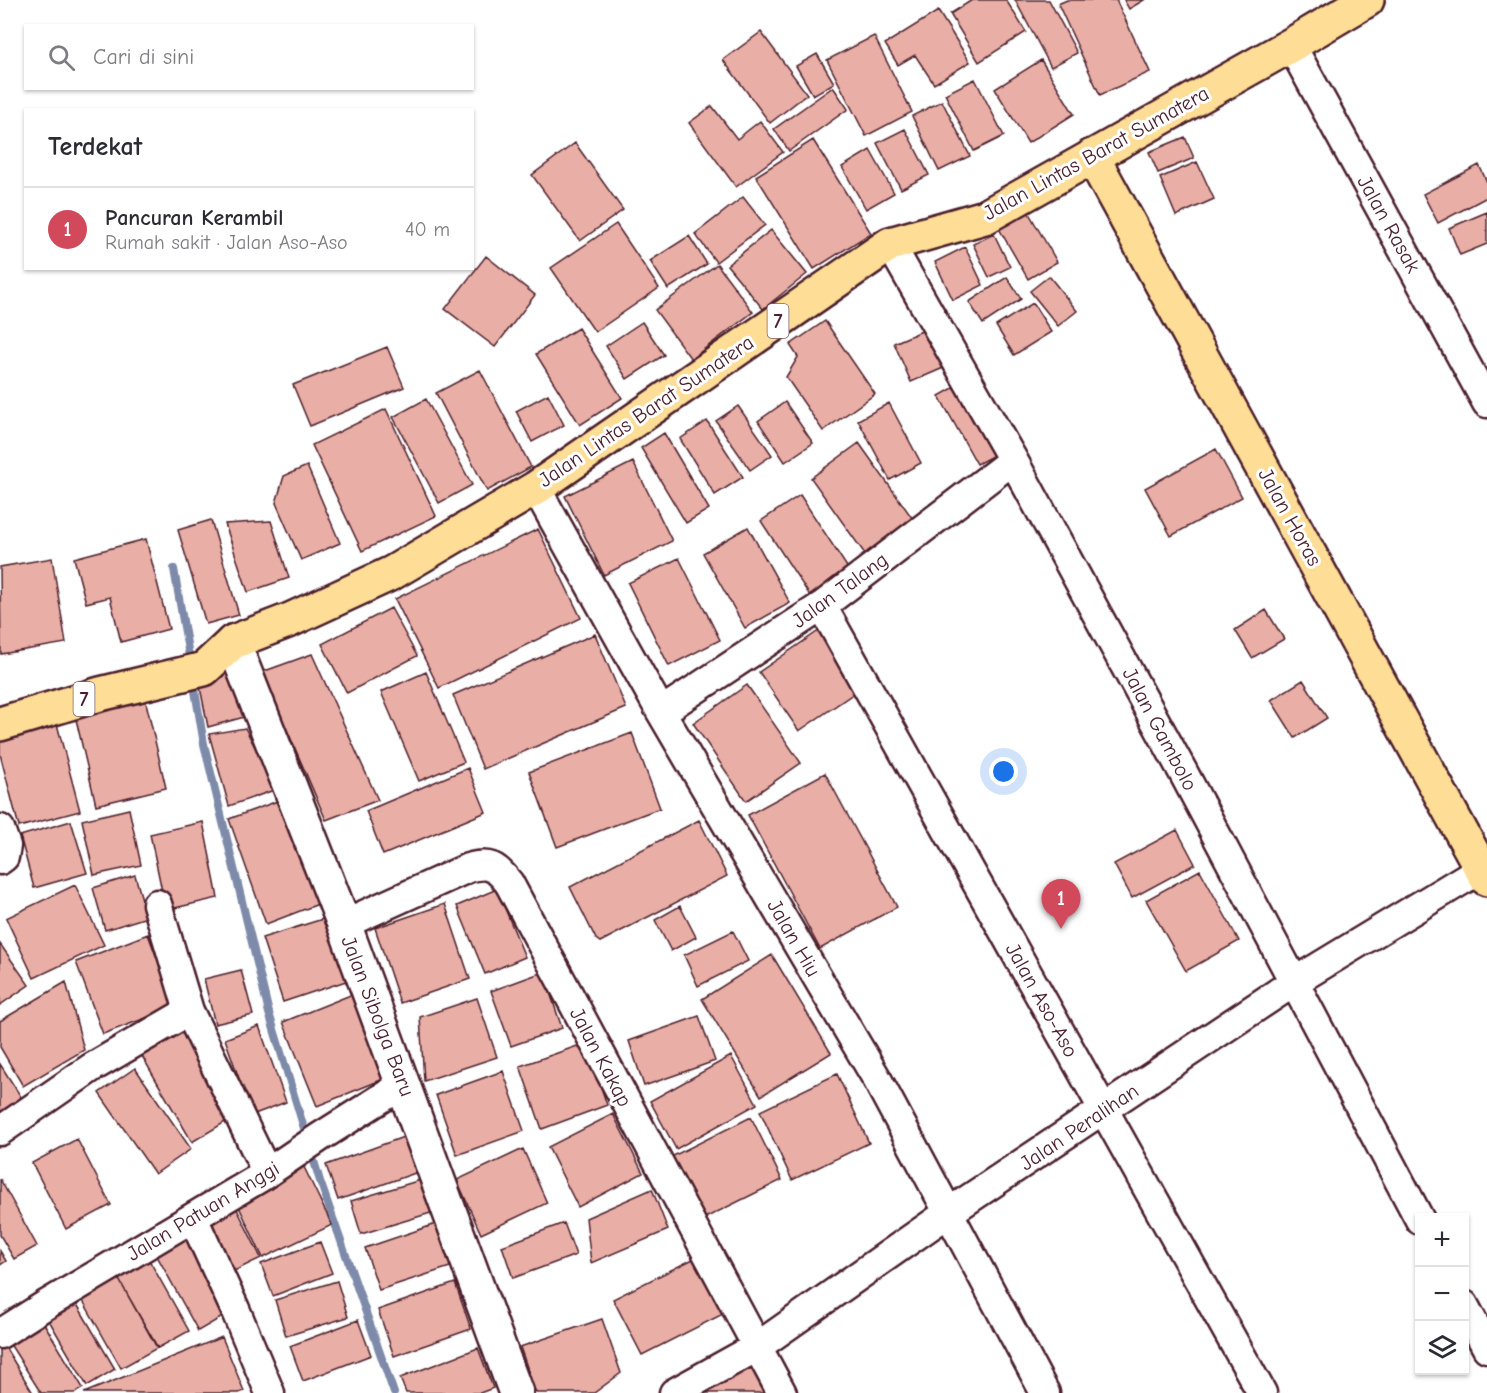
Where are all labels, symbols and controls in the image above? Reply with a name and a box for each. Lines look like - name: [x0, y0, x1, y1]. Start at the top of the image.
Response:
- search box: [24, 24, 474, 90]
- icon: search: [45, 41, 78, 74]
- text: Cari di sini: [93, 44, 194, 70]
- street label: Jalan Lintas Barat Sumatera: [979, 81, 1213, 225]
- text: Terdekat: [48, 132, 142, 162]
- street label: Jalan Rasak: [1352, 171, 1426, 277]
- text: Pancuran Kerambil: [105, 205, 283, 231]
- text: 1: [64, 218, 71, 241]
- text: 40 m: [405, 218, 450, 241]
- text: Rumah sakit · Jalan Aso-Aso: [105, 231, 348, 254]
- road number: 7: [768, 304, 788, 338]
- street label: Jalan Lintas Barat Sumatera: [534, 330, 758, 492]
- street label: Jalan Horas: [1253, 464, 1327, 570]
- street label: Jalan Talang: [787, 547, 893, 633]
- street label: Jalan Gambolo: [1118, 663, 1202, 795]
- road number: 7: [74, 682, 94, 716]
- your location: [989, 757, 1018, 786]
- pin: 1: [1042, 880, 1080, 929]
- street label: Jalan Hiu: [762, 895, 826, 981]
- street label: Jalan Sibolga Baru: [336, 932, 420, 1100]
- street label: Jalan Aso-Aso: [1001, 939, 1083, 1061]
- street label: Jalan Kakap: [565, 1003, 637, 1111]
- street label: Jalan Peralihan: [1015, 1079, 1143, 1175]
- street label: Jalan Patuan Anggi: [123, 1156, 283, 1266]
- map controls: [1415, 1213, 1469, 1375]
- button: +: [1415, 1213, 1469, 1267]
- button: −: [1415, 1267, 1469, 1321]
- button: layers: [1415, 1321, 1469, 1375]

